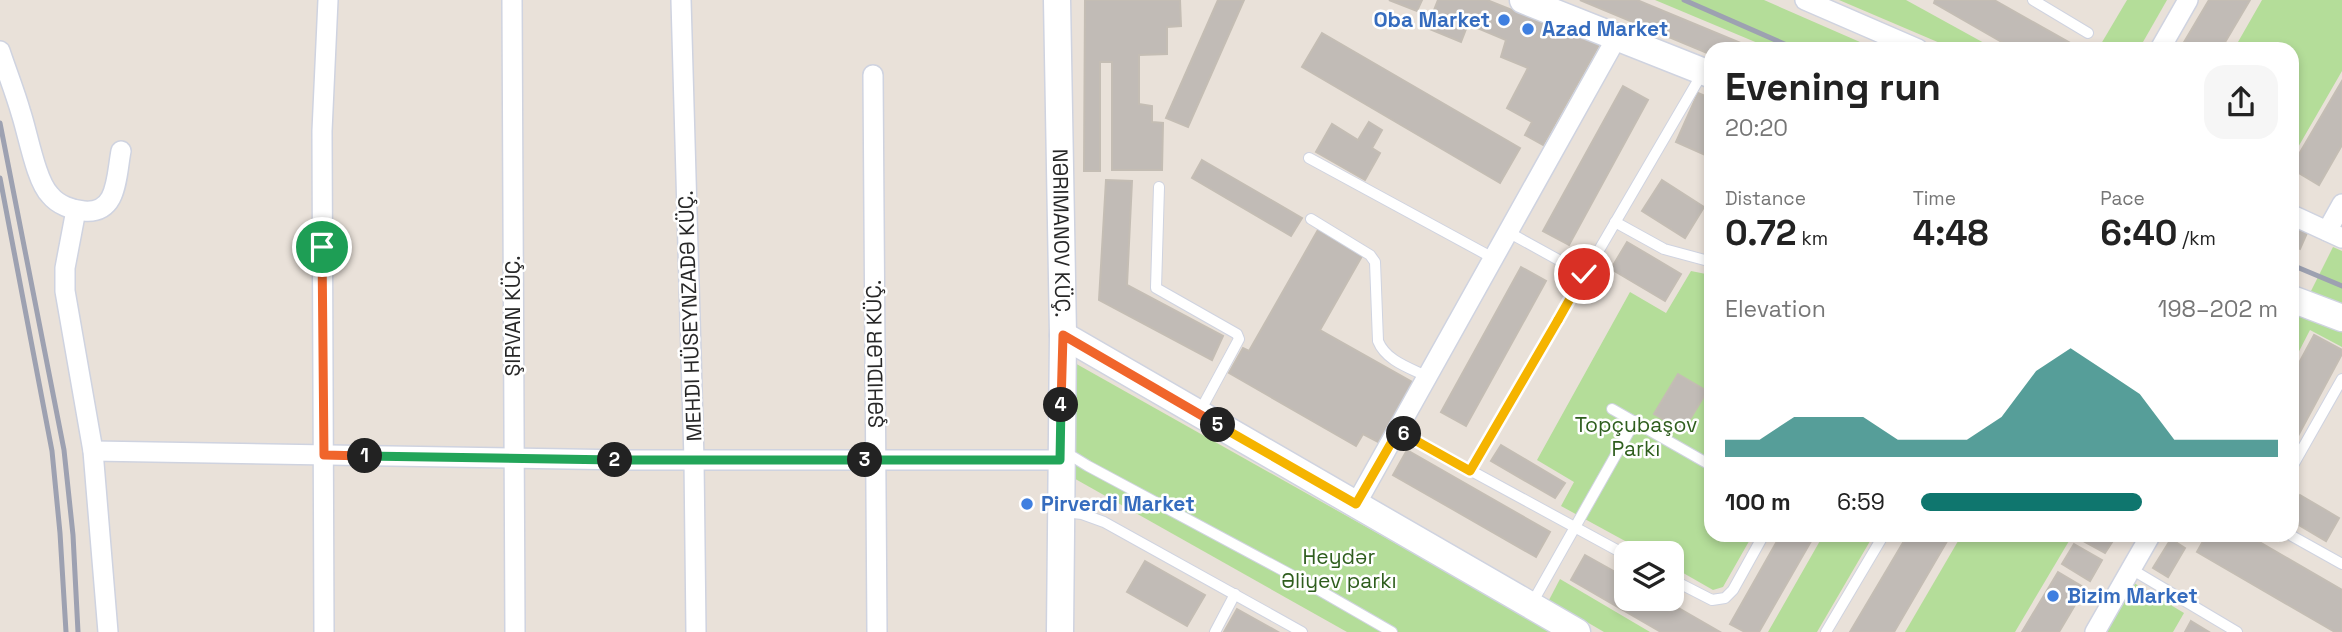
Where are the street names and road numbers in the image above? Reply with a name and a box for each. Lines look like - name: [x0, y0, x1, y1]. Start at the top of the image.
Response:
- street label: NƏRIMANOV KÜÇ.: [1047, 148, 1077, 318]
- street label: MEHDI HÜSEYNZADƏ KÜÇ.: [672, 190, 707, 442]
- street label: ŞIRVAN KÜÇ.: [499, 255, 526, 377]
- street label: ŞƏHIDLƏR KÜÇ.: [860, 280, 889, 428]

